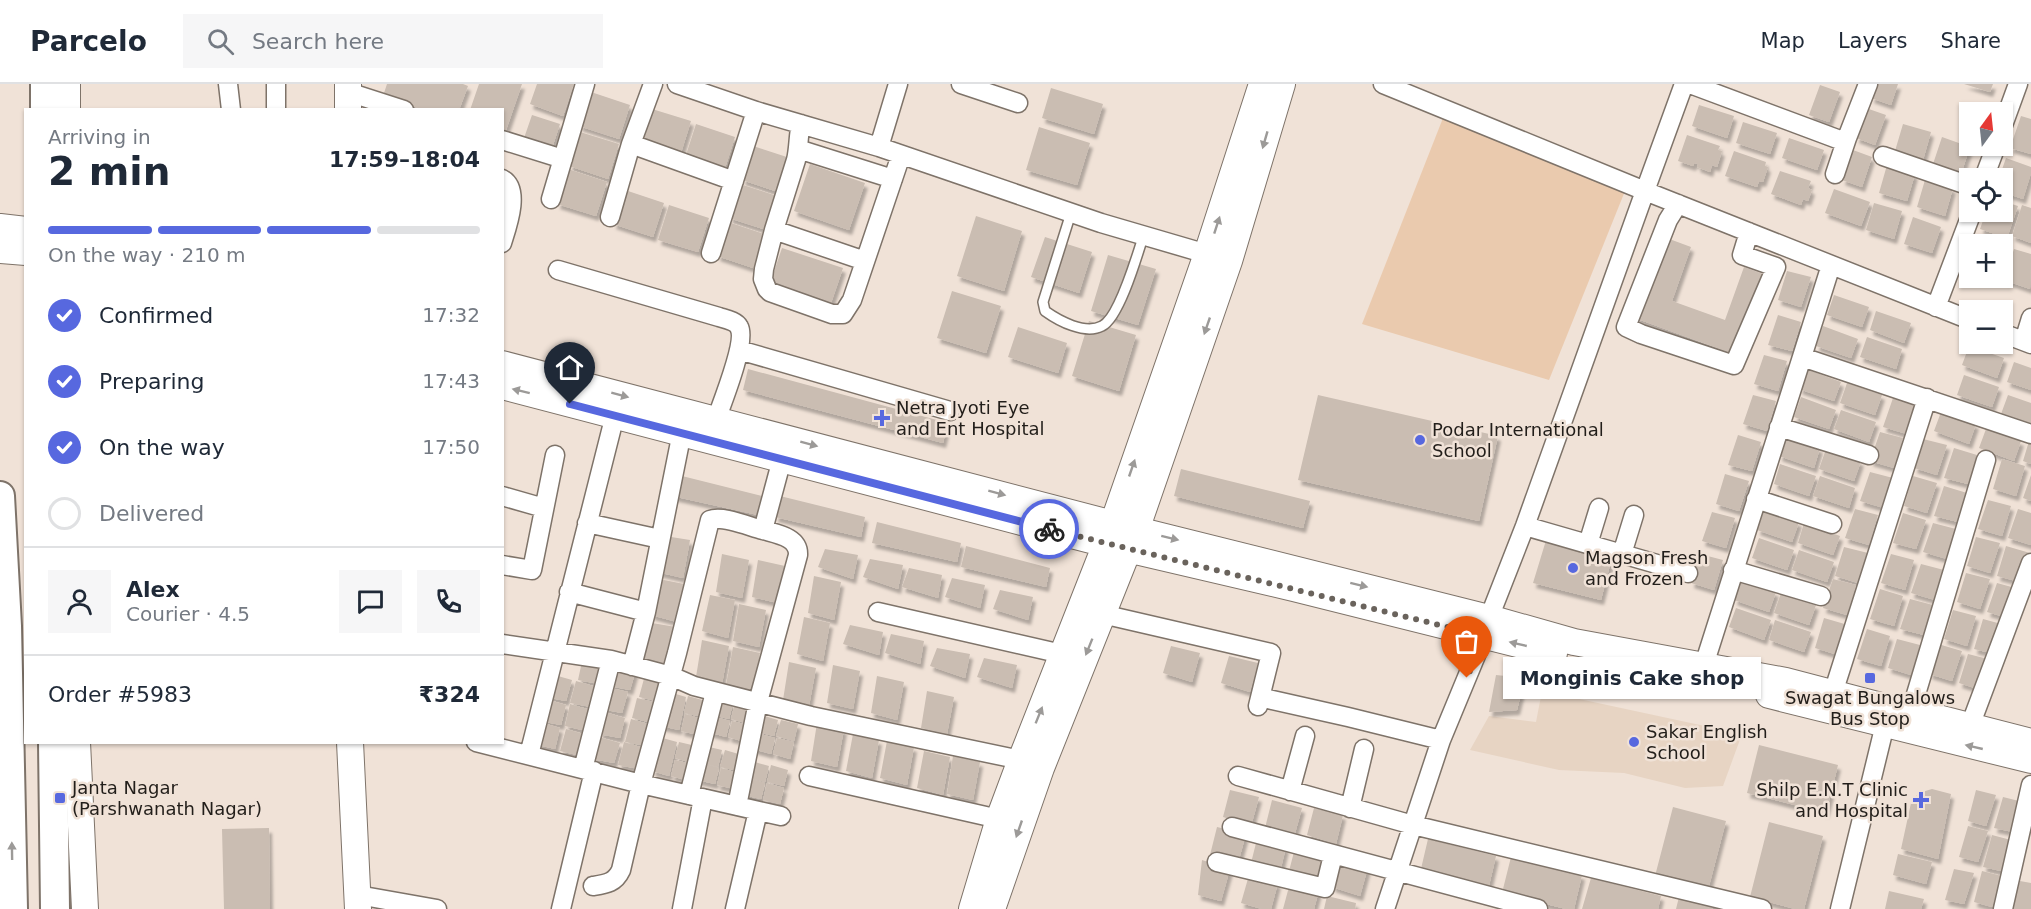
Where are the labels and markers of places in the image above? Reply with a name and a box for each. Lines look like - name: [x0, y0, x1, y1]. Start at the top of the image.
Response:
- pin: [544, 342, 595, 404]
- place label: Netra Jyoti Eye and Ent Hospital: [896, 397, 1045, 439]
- marker: Netra Jyoti Eye and Ent Hospital: [873, 409, 891, 427]
- place label: Podar International School: [1432, 419, 1604, 461]
- marker: Podar International School: [1413, 433, 1427, 447]
- place label: Magson Fresh and Frozen: [1585, 547, 1708, 589]
- marker: Magson Fresh and Frozen: [1566, 561, 1580, 575]
- pin: [1441, 616, 1492, 678]
- callout: Monginis Cake shop: [1503, 657, 1761, 699]
- marker: Swagat Bungalows Bus Stop: [1863, 671, 1877, 685]
- place label: Swagat Bungalows Bus Stop: [1785, 687, 1955, 729]
- place label: Sakar English School: [1646, 721, 1768, 763]
- marker: Sakar English School: [1627, 735, 1641, 749]
- place label: Janta Nagar (Parshwanath Nagar): [71, 777, 262, 819]
- place label: Shilp E.N.T Clinic and Hospital: [1756, 779, 1908, 821]
- marker: Janta Nagar (Parshwanath Nagar): [53, 791, 67, 805]
- marker: Shilp E.N.T Clinic and Hospital: [1912, 791, 1930, 809]

